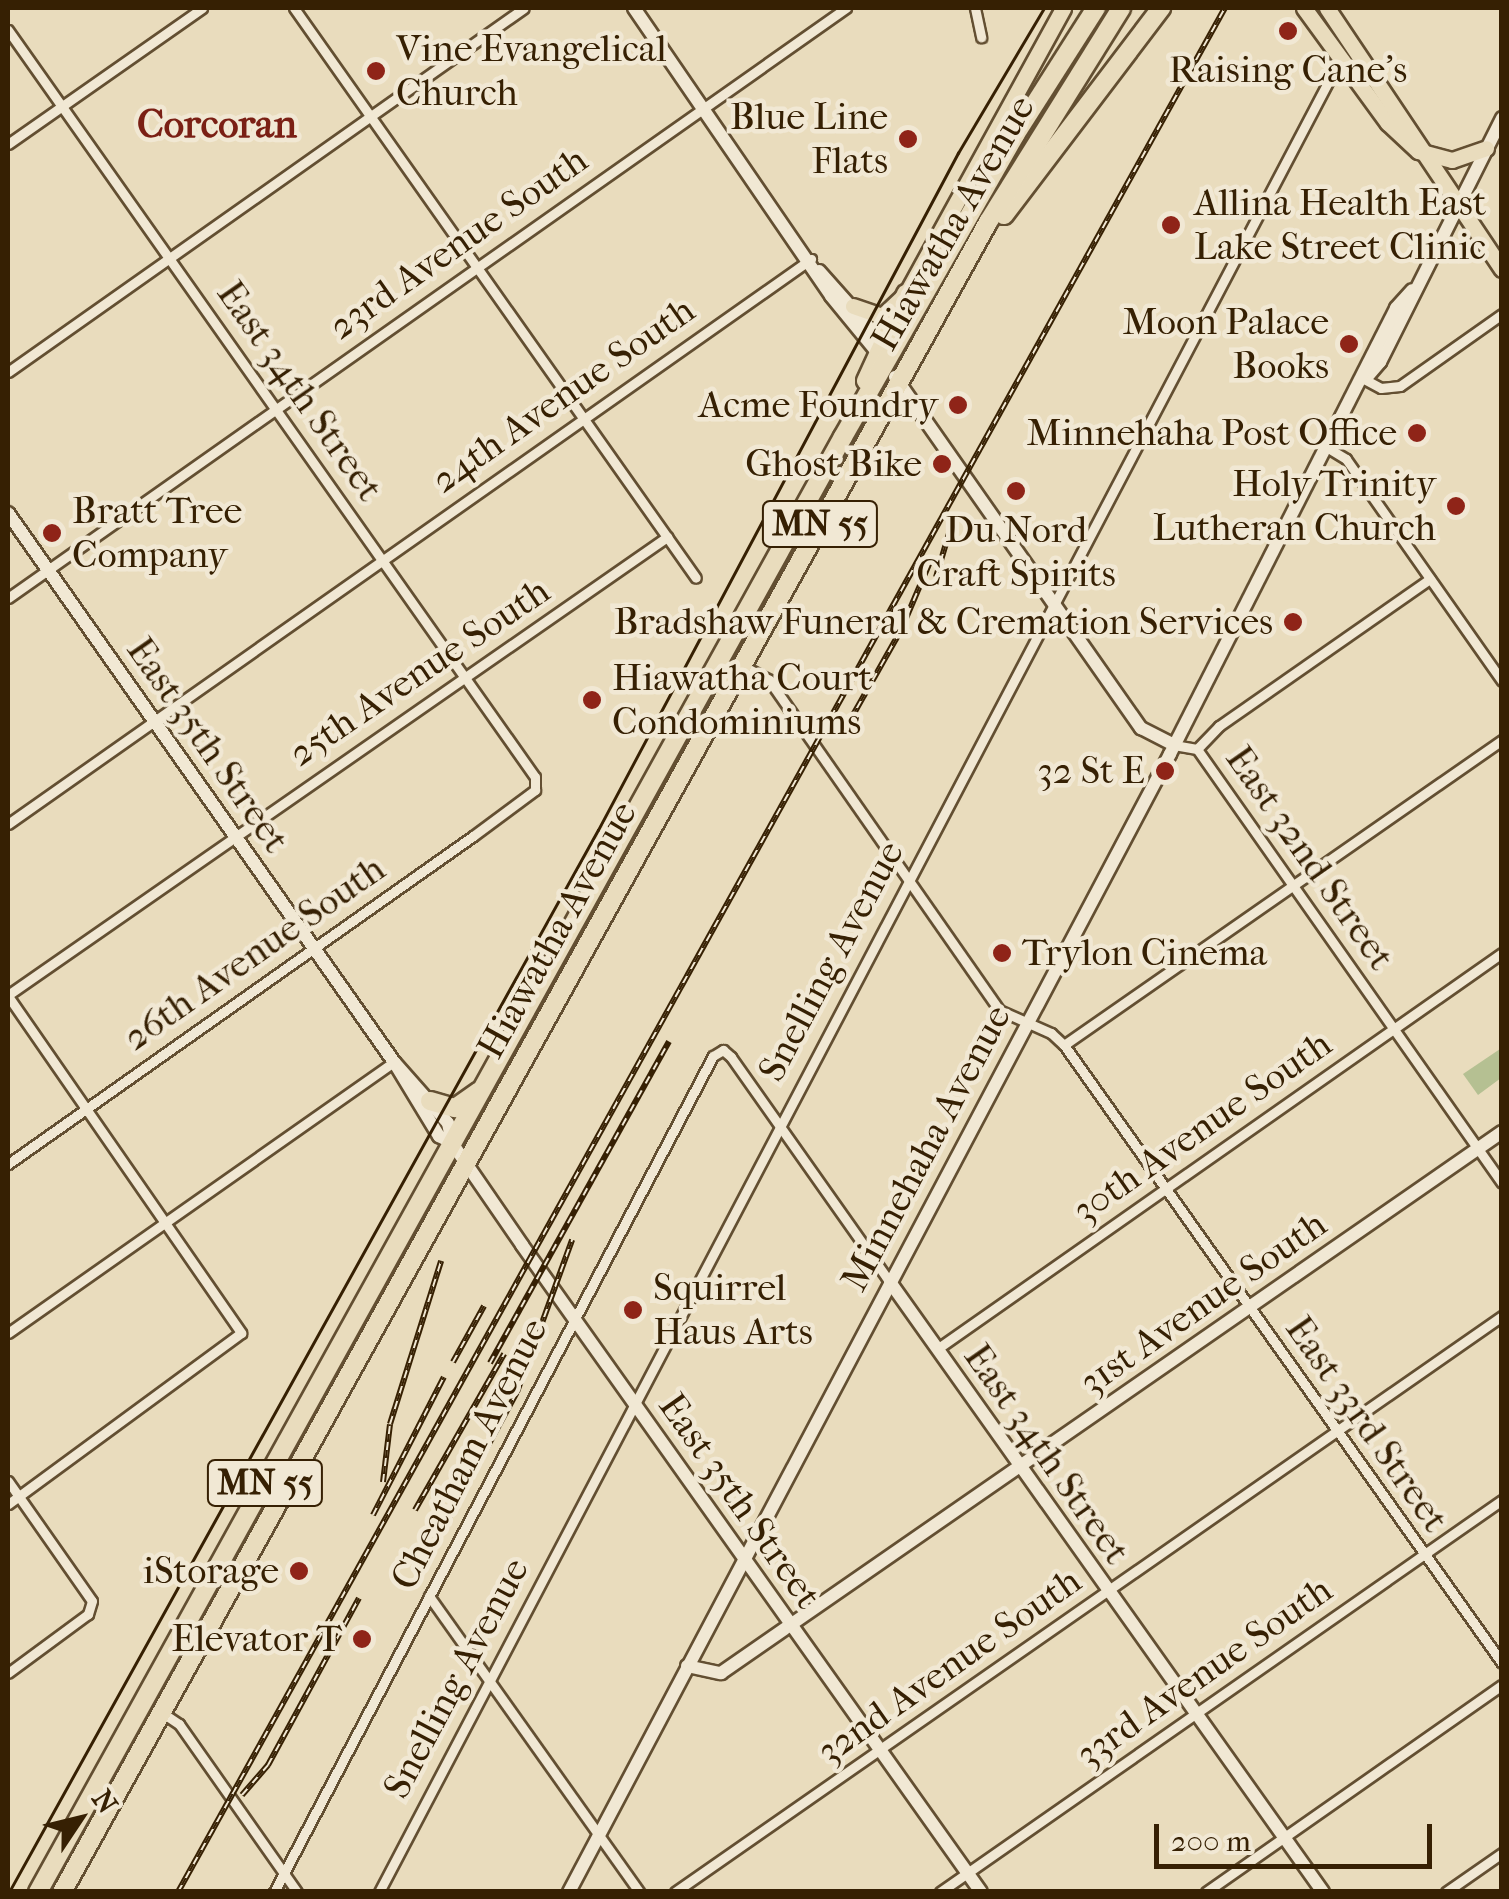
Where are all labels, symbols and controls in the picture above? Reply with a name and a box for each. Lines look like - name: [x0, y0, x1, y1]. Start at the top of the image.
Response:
- marker: Raising Cane's: [1277, 20, 1299, 42]
- place label: Vine Evangelical Church: [396, 26, 667, 115]
- place label: Raising Cane's: [1169, 47, 1407, 93]
- marker: Vine Evangelical Church: [365, 60, 387, 82]
- street label: Hiawatha Avenue: [862, 87, 1044, 359]
- place label: Blue Line Flats: [730, 94, 888, 183]
- district label: Corcoran: [137, 100, 297, 148]
- marker: Blue Line Flats: [897, 128, 919, 150]
- street label: 23rd Avenue South: [320, 137, 596, 349]
- place label: Allina Health East Lake Street Clinic: [1194, 180, 1486, 270]
- marker: Allina Health East Lake Street Clinic: [1158, 212, 1184, 238]
- street label: East 34th Street: [207, 272, 393, 510]
- street label: 24th Avenue South: [423, 287, 703, 503]
- place label: Moon Palace Books: [1122, 299, 1329, 388]
- marker: Moon Palace Books: [1338, 333, 1360, 355]
- place label: Acme Foundry: [699, 382, 938, 428]
- marker: Acme Foundry: [947, 394, 969, 416]
- place label: Minnehaha Post Office: [1027, 410, 1397, 456]
- marker: Minnehaha Post Office: [1406, 422, 1428, 444]
- place label: Ghost Bike: [745, 441, 922, 487]
- marker: Ghost Bike: [931, 453, 953, 475]
- place label: Holy Trinity Lutheran Church: [1152, 461, 1436, 550]
- marker: Du Nord Craft Spirits: [1005, 480, 1027, 502]
- place label: Bratt Tree Company: [72, 488, 242, 578]
- road number: MN 55: [760, 494, 880, 554]
- marker: Holy Trinity Lutheran Church: [1445, 495, 1467, 517]
- place label: Du Nord Craft Spirits: [916, 507, 1116, 596]
- marker: Bratt Tree Company: [41, 522, 63, 544]
- street label: 25th Avenue South: [280, 568, 558, 776]
- place label: Bradshaw Funeral & Cremation Services: [614, 599, 1273, 645]
- marker: Bradshaw Funeral & Cremation Services: [1282, 611, 1304, 633]
- street label: East 35th Street: [117, 629, 299, 861]
- place label: Hiawatha Court Condominiums: [612, 655, 872, 744]
- marker: Hiawatha Court Condominiums: [581, 689, 603, 711]
- street label: East 32nd Street: [1216, 737, 1404, 979]
- place label: 32 St E: [1037, 748, 1145, 794]
- marker: 32 St E: [1154, 760, 1176, 782]
- street label: Hiawatha Avenue: [468, 794, 646, 1066]
- street label: Snelling Avenue: [749, 833, 913, 1089]
- street label: 26th Avenue South: [114, 846, 394, 1060]
- place label: Trylon Cinema: [1022, 930, 1267, 976]
- marker: Trylon Cinema: [991, 942, 1013, 964]
- street label: Minnehaha Avenue: [831, 997, 1021, 1299]
- street label: 30th Avenue South: [1064, 1021, 1340, 1233]
- street label: 31st Avenue South: [1071, 1201, 1335, 1405]
- place label: Squirrel Haus Arts: [653, 1265, 813, 1355]
- marker: Squirrel Haus Arts: [622, 1299, 644, 1321]
- street label: East 33rd Street: [1276, 1308, 1458, 1540]
- street label: Cheatham Avenue: [381, 1311, 557, 1597]
- street label: East 34th Street: [954, 1335, 1140, 1573]
- street label: East 35th Street: [649, 1385, 831, 1617]
- road number: MN 55: [205, 1453, 325, 1513]
- place label: iStorage: [143, 1548, 279, 1594]
- street label: Snelling Avenue: [374, 1550, 538, 1806]
- street label: 32nd Avenue South: [808, 1558, 1090, 1774]
- marker: iStorage: [288, 1560, 310, 1582]
- street label: 33rd Avenue South: [1068, 1567, 1340, 1777]
- place label: Elevator T: [171, 1616, 342, 1662]
- marker: Elevator T: [351, 1628, 373, 1650]
- north arrow: [30, 1769, 130, 1869]
- text: N: [85, 1783, 125, 1820]
- scale bar: [1159, 1804, 1436, 1866]
- text: 200 m: [1171, 1824, 1251, 1859]

